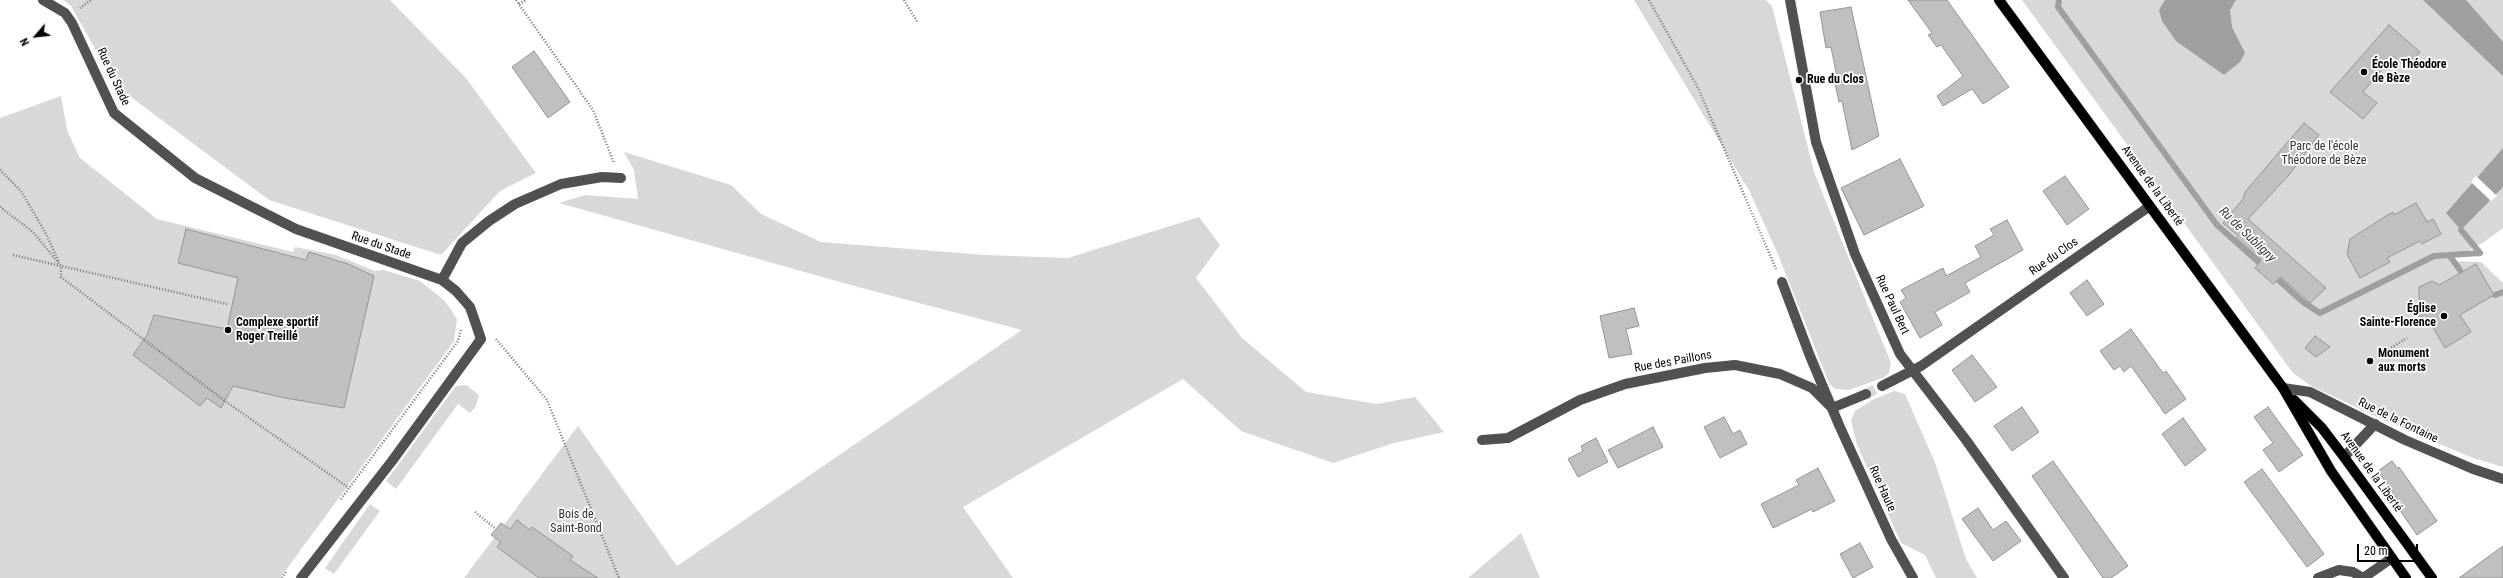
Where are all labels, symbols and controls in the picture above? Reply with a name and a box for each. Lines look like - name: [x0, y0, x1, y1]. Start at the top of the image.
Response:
- north arrow: [16, 16, 56, 56]
- text: N: [18, 36, 32, 48]
- street label: Rue du Stade: [93, 46, 133, 108]
- place label: École Théodore de Bèze: [2372, 58, 2446, 86]
- marker: École Théodore de Bèze: [2359, 67, 2369, 77]
- place label: Rue du Clos: [1807, 73, 1864, 87]
- marker: Rue du Clos: [1794, 75, 1804, 85]
- park label: Parc de l'école Théodore de Bèze: [2282, 140, 2366, 168]
- street label: Avenue de la Liberté: [2118, 143, 2186, 229]
- water label: Ru de Subligny: [2215, 204, 2279, 266]
- street label: Rue du Stade: [349, 229, 413, 263]
- street label: Rue du Clos: [2027, 235, 2081, 279]
- street label: Rue Paul Bert: [1872, 273, 1912, 337]
- place label: Église Sainte-Florence: [2360, 302, 2436, 330]
- marker: Église Sainte-Florence: [2439, 311, 2449, 321]
- place label: Complexe sportif Roger Treillé: [236, 316, 318, 344]
- marker: Complexe sportif Roger Treillé: [223, 325, 233, 335]
- place label: Monument aux morts: [2378, 347, 2429, 375]
- street label: Rue des Paillons: [1633, 348, 1713, 376]
- marker: Monument aux morts: [2365, 356, 2375, 366]
- street label: Rue de la Fontaine: [2356, 395, 2440, 447]
- street label: Avenue de la Liberté: [2337, 429, 2405, 515]
- street label: Rue Haute: [1866, 464, 1898, 514]
- park label: Bois de Saint-Bond: [550, 508, 602, 536]
- scale bar: [2359, 536, 2420, 562]
- text: 20 m: [2364, 544, 2388, 558]

